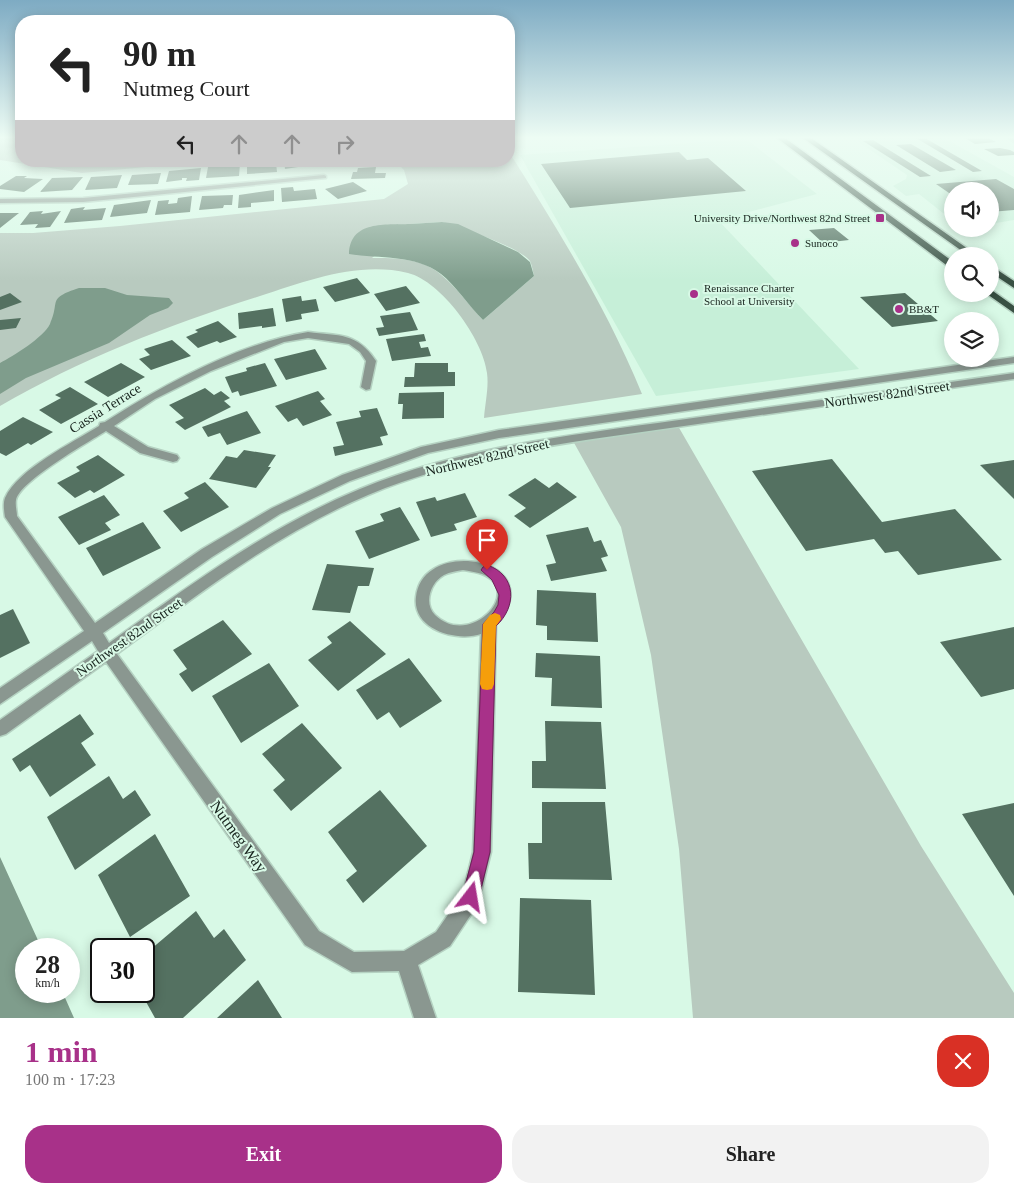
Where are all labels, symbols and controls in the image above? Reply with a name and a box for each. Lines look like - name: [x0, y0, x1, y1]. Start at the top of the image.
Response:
- icon: left: [40, 35, 105, 100]
- text: 90 m: [123, 35, 196, 74]
- text: Nutmeg Court: [123, 76, 250, 101]
- icon: left: [172, 130, 200, 158]
- icon: ahead: [225, 130, 253, 158]
- icon: ahead: [278, 130, 306, 158]
- icon: right: [331, 130, 359, 158]
- map controls: [944, 182, 999, 367]
- button: sound: [944, 182, 999, 237]
- place label: University Drive/Northwest 82nd Street: [694, 212, 870, 224]
- marker: University Drive/Northwest 82nd Street: [874, 212, 886, 224]
- marker: Sunoco: [789, 237, 801, 249]
- place label: Sunoco: [805, 237, 839, 249]
- button: search: [944, 247, 999, 302]
- place label: Renaissance Charter School at University: [704, 282, 795, 307]
- marker: Renaissance Charter School at University: [688, 288, 700, 300]
- marker: BB&T: [893, 303, 905, 315]
- place label: BB&T: [909, 303, 939, 315]
- button: layers: [944, 312, 999, 367]
- street label: Northwest 82nd Street: [824, 378, 951, 411]
- street label: Cassia Terrace: [67, 380, 144, 436]
- street label: Northwest 82nd Street: [424, 436, 550, 479]
- pin: [466, 519, 508, 570]
- icon: arrive: [473, 526, 501, 554]
- street label: Northwest 82nd Street: [73, 595, 185, 680]
- street label: Nutmeg Way: [206, 797, 270, 876]
- position arrow: [444, 870, 496, 922]
- speed limit sign: 30: [90, 938, 155, 1003]
- text: 28: [35, 951, 60, 978]
- text: km/h: [35, 976, 60, 990]
- text: 1 min: [25, 1035, 98, 1068]
- button: close: [937, 1035, 989, 1087]
- text: 100 m · 17:23: [25, 1071, 115, 1088]
- button: Exit: [25, 1125, 502, 1183]
- button: Share: [512, 1125, 989, 1183]

